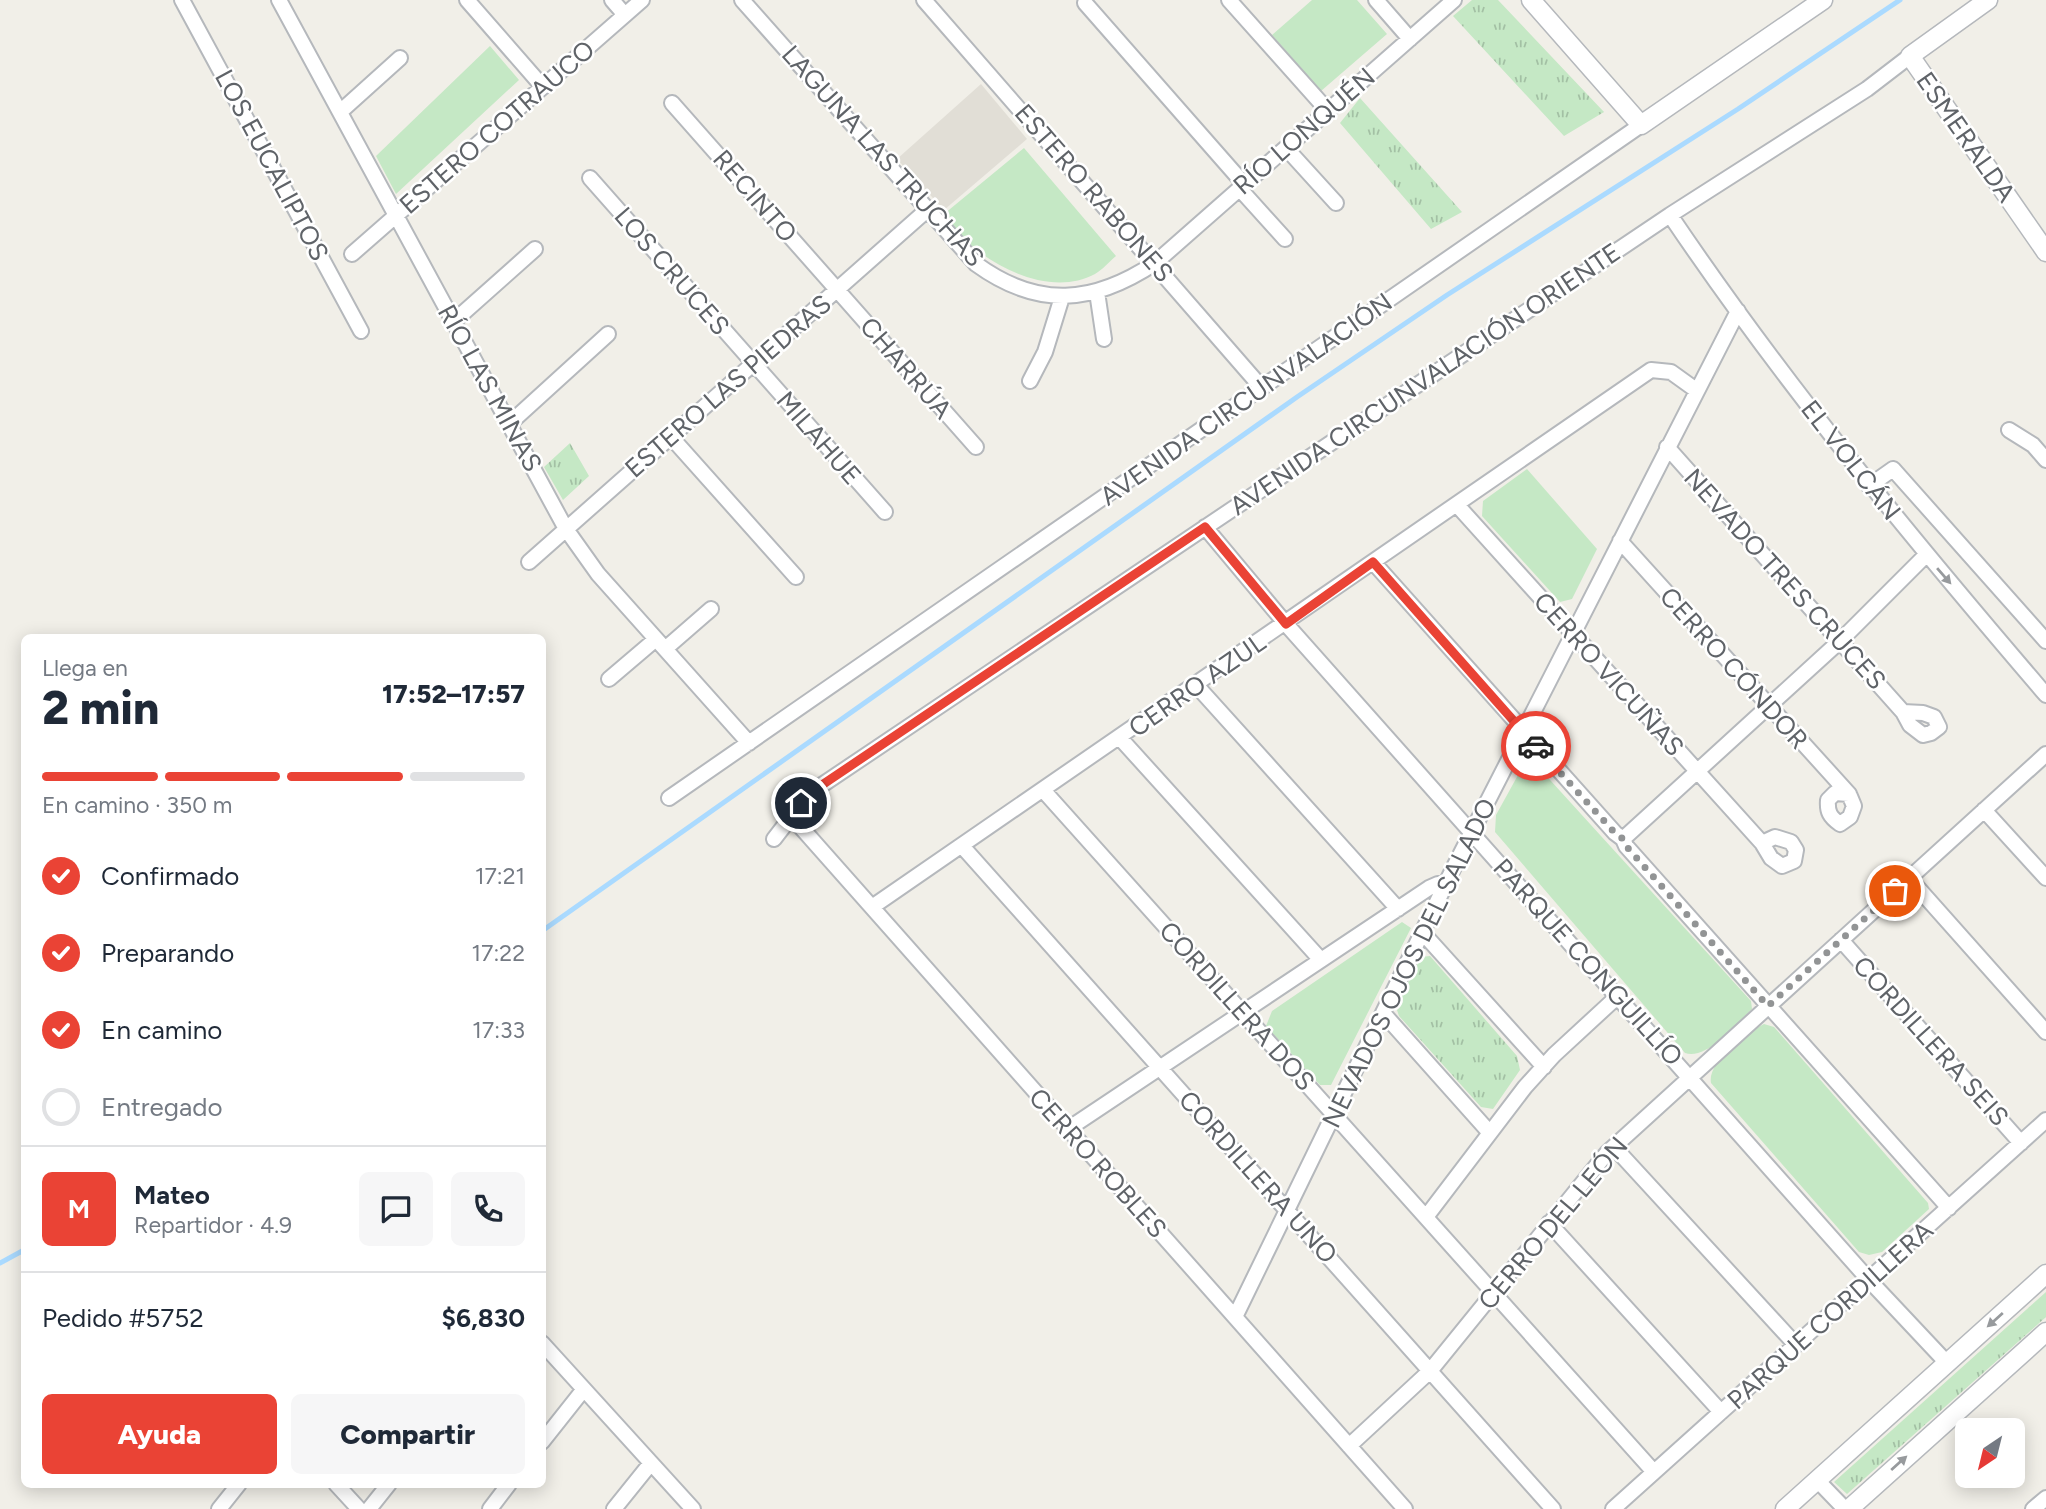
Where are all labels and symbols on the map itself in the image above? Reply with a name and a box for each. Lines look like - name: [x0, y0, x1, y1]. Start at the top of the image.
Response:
- street label: ESTERO COTRAUCO: [393, 33, 601, 221]
- street label: LAGUNA LAS TRUCHAS: [775, 39, 991, 273]
- street label: RÍO LONQUÉN: [1227, 61, 1381, 201]
- street label: LOS EUCALIPTOS: [208, 64, 336, 266]
- street label: ESMERALDA: [1909, 66, 2023, 209]
- street label: ESTERO RABONES: [1008, 97, 1180, 289]
- street label: RECINTO: [706, 143, 804, 249]
- street label: LOS CRUCES: [608, 200, 736, 342]
- street label: AVENIDA CIRCUNVALACIÓN ORIENTE: [1224, 236, 1626, 522]
- street label: AVENIDA CIRCUNVALACIÓN: [1094, 286, 1398, 512]
- street label: ESTERO LAS PIEDRAS: [618, 288, 838, 484]
- street label: RÍO LAS MINAS: [431, 299, 549, 477]
- street label: CHARRÚA: [853, 311, 959, 426]
- street label: MILAHUE: [770, 385, 868, 491]
- street label: EL VOLCÁN: [1794, 394, 1908, 526]
- street label: NEVADO TRES CRUCES: [1677, 462, 1893, 696]
- one-way arrow: [1936, 567, 1952, 585]
- street label: CERRO CÓNDOR: [1653, 580, 1815, 756]
- street label: CERRO VICUÑAS: [1527, 586, 1691, 762]
- street label: CERRO AZUL: [1123, 626, 1272, 744]
- courier: [1501, 711, 1571, 781]
- pin: [771, 773, 831, 833]
- street label: NEVADOS OJOS DEL SALADO: [1315, 793, 1503, 1133]
- street label: PARQUE CONGUILLÍO: [1486, 852, 1690, 1072]
- pin: [1865, 861, 1925, 921]
- street label: CORDILLERA DOS: [1153, 915, 1321, 1097]
- street label: CORDILLERA SEIS: [1846, 950, 2016, 1132]
- street label: CERRO ROBLES: [1022, 1082, 1174, 1244]
- street label: CORDILLERA UNO: [1172, 1084, 1344, 1270]
- street label: CERRO DEL LEÓN: [1471, 1130, 1635, 1316]
- street label: PARQUE CORDILLERA: [1720, 1214, 1940, 1416]
- one-way arrow: [1987, 1311, 2004, 1327]
- north arrow: [1955, 1418, 2025, 1488]
- one-way arrow: [1890, 1456, 1907, 1472]

